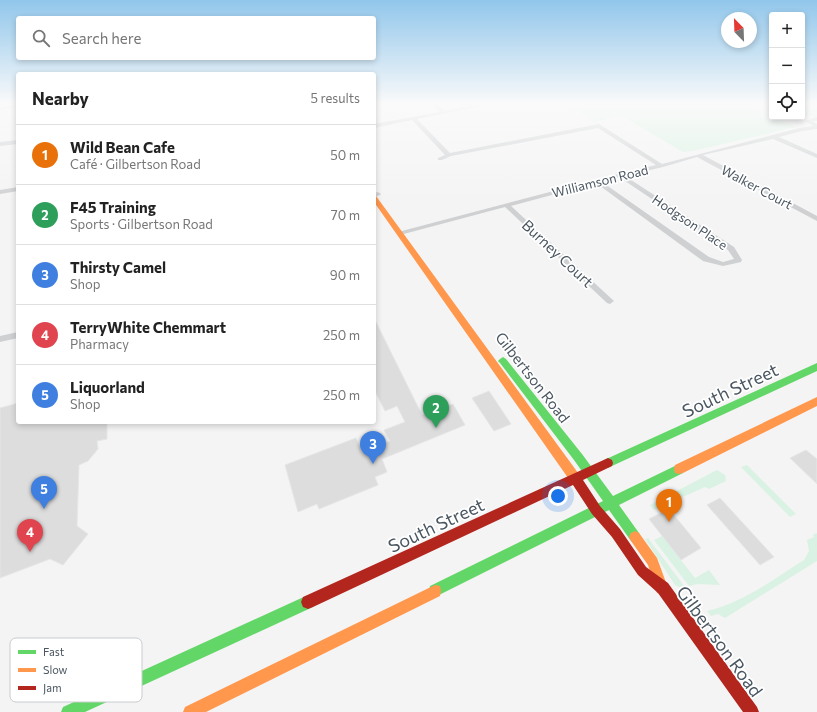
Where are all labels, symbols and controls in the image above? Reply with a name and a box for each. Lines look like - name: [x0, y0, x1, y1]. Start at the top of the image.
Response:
- north arrow: [721, 12, 757, 48]
- map controls: [769, 12, 805, 120]
- button: +: [769, 12, 805, 48]
- search box: [16, 16, 376, 60]
- icon: search: [30, 27, 52, 49]
- text: Search here: [62, 29, 141, 47]
- button: −: [769, 48, 805, 84]
- button: locate: [769, 84, 805, 120]
- text: Nearby: [32, 88, 89, 109]
- text: 5 results: [310, 90, 360, 106]
- text: Wild Bean Cafe: [70, 138, 175, 156]
- text: 1: [42, 147, 48, 163]
- text: 50 m: [330, 147, 360, 163]
- text: Café · Gilbertson Road: [70, 156, 201, 172]
- street label: Williamson Road: [550, 161, 650, 201]
- street label: Walker Court: [719, 162, 795, 212]
- street label: Hodgson Place: [649, 191, 731, 253]
- text: F45 Training: [70, 198, 156, 216]
- text: 2: [41, 207, 49, 223]
- text: 70 m: [331, 207, 360, 223]
- street label: Burney Court: [519, 215, 597, 291]
- text: Sports · Gilbertson Road: [70, 216, 213, 232]
- text: Thirsty Camel: [70, 258, 166, 276]
- text: 3: [41, 267, 49, 283]
- text: 90 m: [330, 267, 360, 283]
- text: Shop: [70, 276, 101, 292]
- text: TerryWhite Chemmart: [70, 318, 226, 336]
- text: 4: [41, 327, 49, 343]
- text: 250 m: [323, 327, 360, 343]
- street label: Gilbertson Road: [492, 328, 574, 426]
- text: Pharmacy: [70, 336, 129, 352]
- street label: South Street: [678, 358, 782, 422]
- text: Liquorland: [70, 378, 145, 396]
- text: 5: [41, 387, 49, 403]
- text: 250 m: [323, 387, 360, 403]
- pin: 2: [423, 395, 449, 428]
- text: Shop: [70, 396, 101, 412]
- pin: 3: [360, 431, 386, 464]
- pin: 5: [31, 476, 57, 509]
- your location: [548, 486, 568, 506]
- pin: 1: [656, 489, 682, 522]
- street label: South Street: [384, 493, 488, 557]
- pin: 4: [17, 519, 43, 552]
- street label: Gilbertson Road: [672, 581, 768, 701]
- legend: [10, 638, 142, 702]
- text: Fast: [43, 645, 65, 658]
- text: Slow: [43, 663, 68, 676]
- text: Jam: [43, 681, 62, 695]

